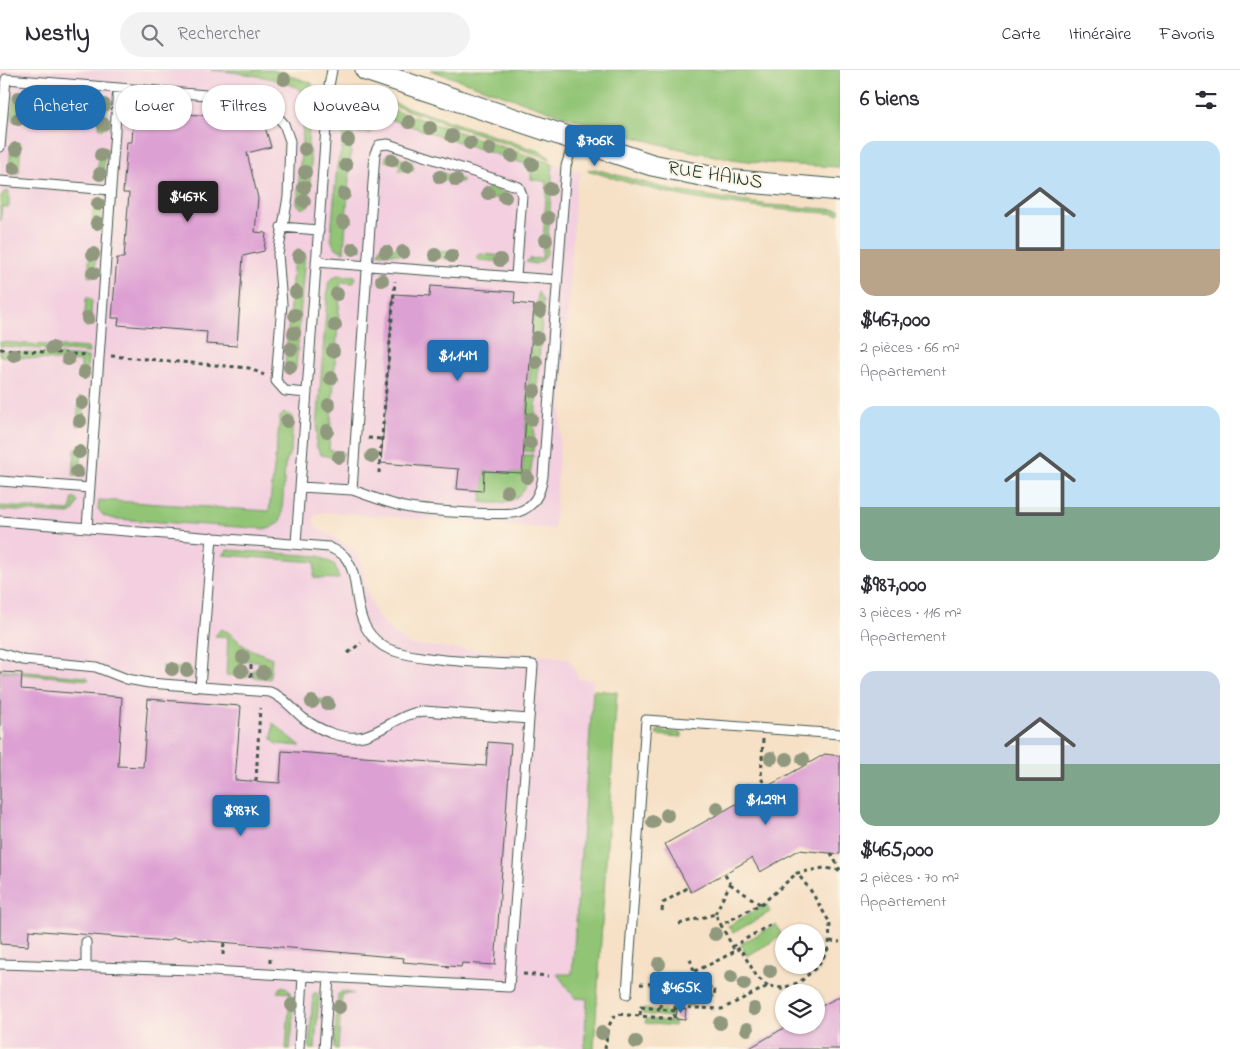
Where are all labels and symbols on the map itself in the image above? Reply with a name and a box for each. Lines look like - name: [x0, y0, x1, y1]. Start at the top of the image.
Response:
- pin: $706K: [560, 124, 630, 167]
- street label: RUE HAINS: [665, 154, 765, 198]
- pin: $467K: [153, 180, 223, 223]
- pin: $1.14M: [417, 340, 499, 382]
- pin: $1.29M: [725, 784, 807, 826]
- pin: $987K: [206, 794, 276, 837]
- pin: $465K: [646, 972, 716, 1014]

